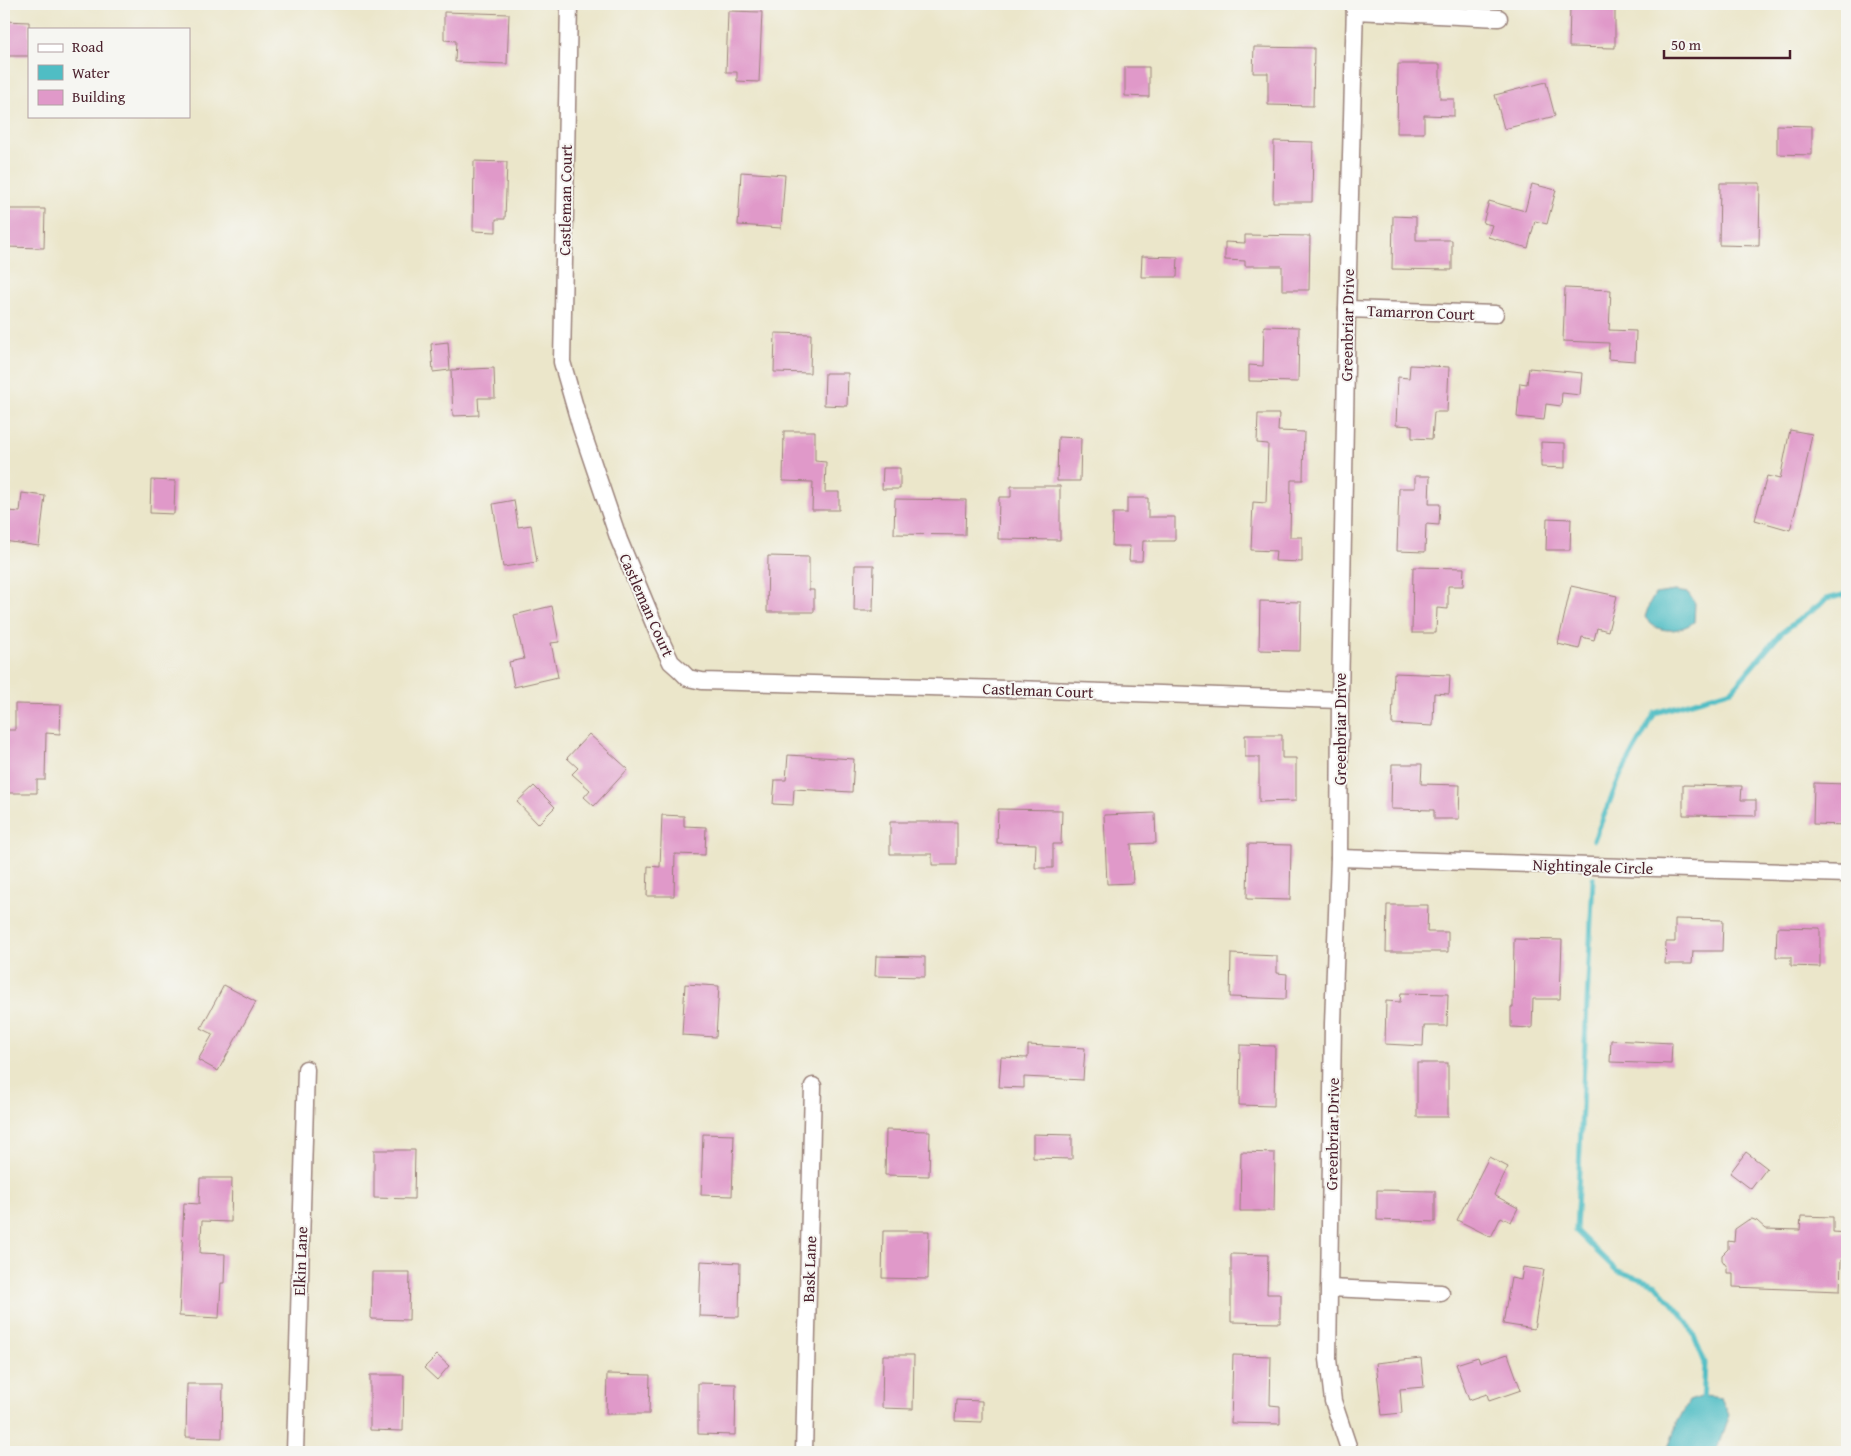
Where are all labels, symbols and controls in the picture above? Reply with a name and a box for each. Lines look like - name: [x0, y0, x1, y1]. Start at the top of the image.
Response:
- legend: [28, 28, 190, 118]
- scale bar: [1664, 28, 1790, 60]
- text: 50 m: [1671, 34, 1702, 55]
- text: Road: [72, 36, 103, 57]
- text: Water: [72, 62, 110, 83]
- text: Building: [72, 86, 126, 107]
- street label: Castleman Court: [552, 144, 578, 256]
- street label: Greenbriar Drive: [1334, 268, 1360, 382]
- street label: Tamarron Court: [1367, 298, 1476, 326]
- street label: Castleman Court: [613, 549, 681, 661]
- street label: Greenbriar Drive: [1328, 673, 1352, 785]
- street label: Castleman Court: [982, 676, 1094, 704]
- street label: Nightingale Circle: [1532, 852, 1654, 880]
- street label: Greenbriar Drive: [1319, 1077, 1345, 1191]
- street label: Elkin Lane: [287, 1226, 313, 1296]
- street label: Bask Lane: [796, 1235, 822, 1303]

